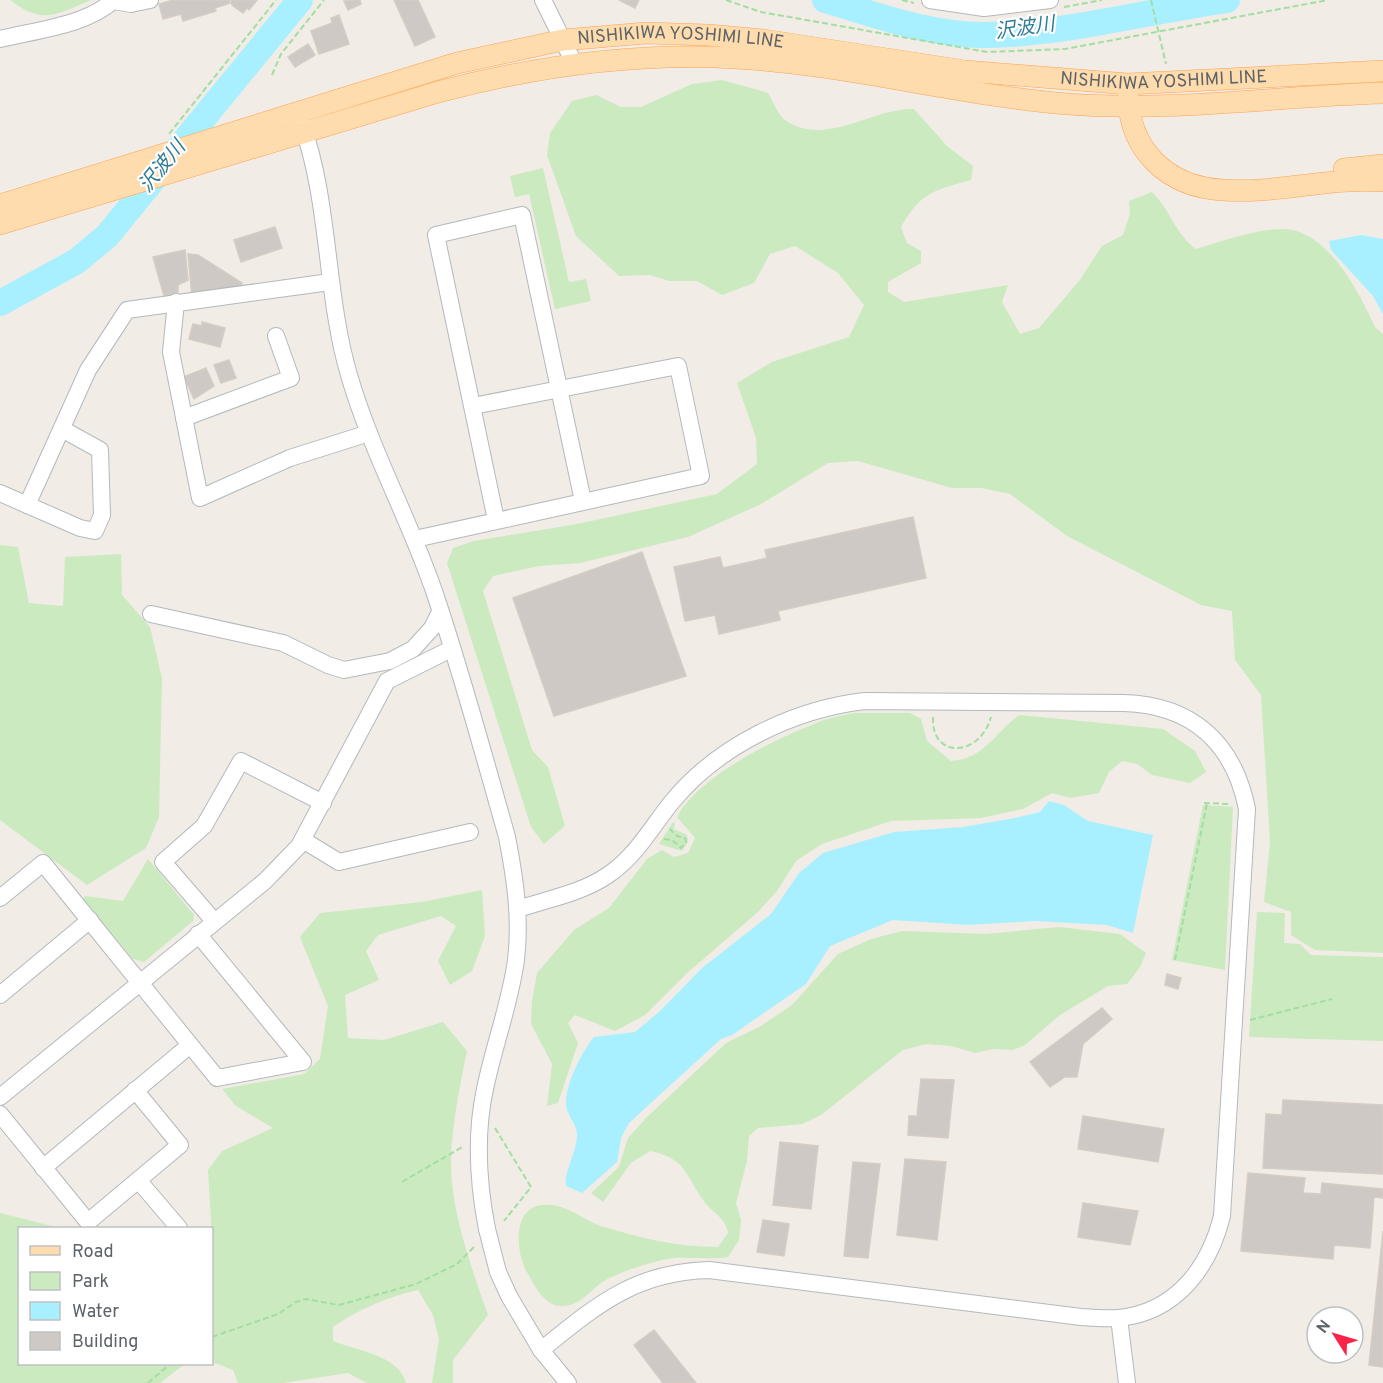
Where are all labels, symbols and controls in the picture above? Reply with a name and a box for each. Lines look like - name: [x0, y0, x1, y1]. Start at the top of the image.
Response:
- water label: 沢波川: [993, 12, 1058, 46]
- street label: NISHIKIWA YOSHIMI LINE: [576, 21, 786, 54]
- street label: NISHIKIWA YOSHIMI LINE: [1059, 65, 1268, 96]
- water label: 沢波川: [134, 134, 193, 198]
- legend: [18, 1227, 213, 1365]
- text: Road: [72, 1241, 114, 1264]
- text: Park: [72, 1271, 109, 1294]
- text: Water: [72, 1301, 119, 1324]
- north arrow: [1305, 1305, 1365, 1365]
- text: N: [1313, 1317, 1336, 1338]
- text: Building: [72, 1331, 138, 1354]

